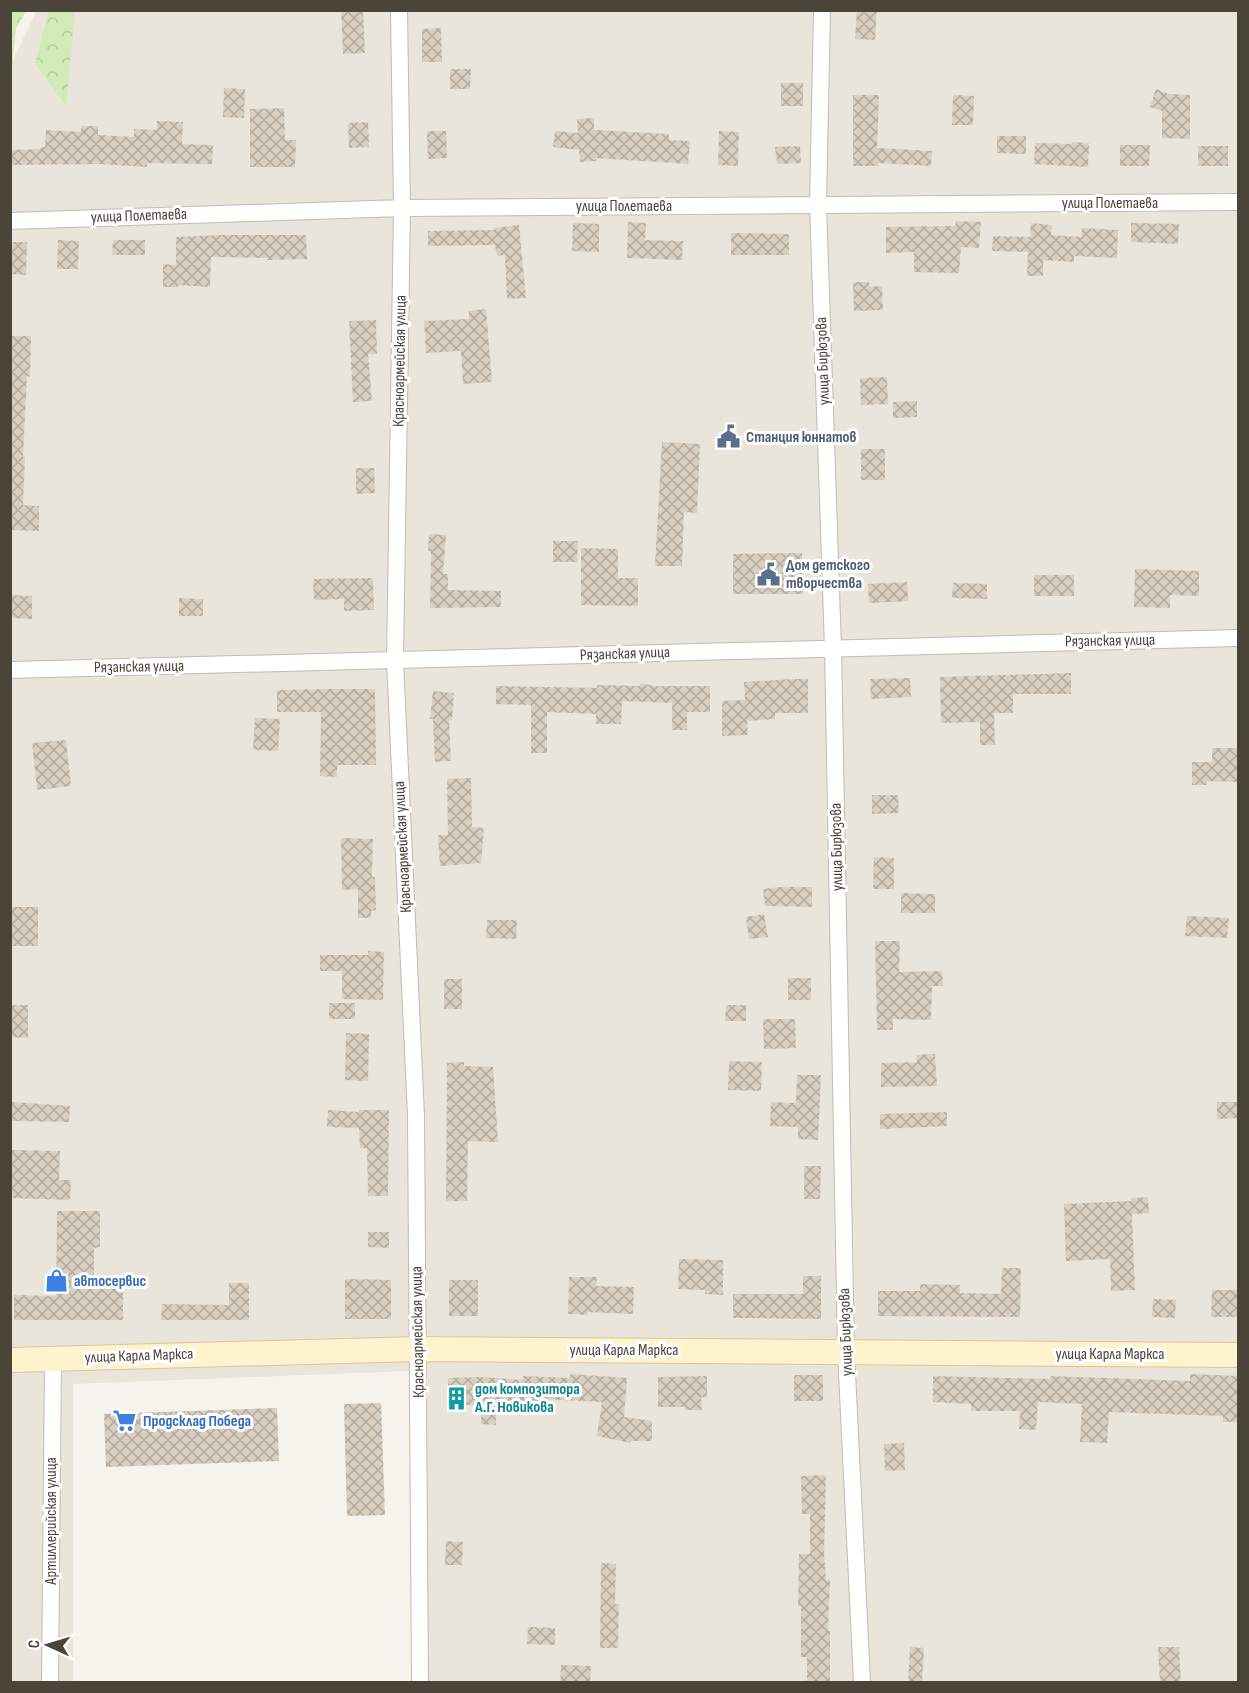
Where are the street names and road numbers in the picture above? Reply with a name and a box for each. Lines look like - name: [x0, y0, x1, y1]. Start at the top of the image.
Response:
- street label: улица Полетаева: [1062, 194, 1158, 213]
- street label: улица Полетаева: [576, 197, 672, 216]
- street label: улица Полетаева: [91, 205, 187, 227]
- street label: Красноармейская улица: [389, 295, 411, 427]
- street label: улица Бирюзова: [812, 317, 834, 405]
- street label: Рязанская улица: [1065, 631, 1155, 651]
- street label: Рязанская улица: [580, 643, 670, 665]
- street label: Рязанская улица: [94, 657, 184, 677]
- street label: Красноармейская улица: [390, 781, 416, 913]
- street label: улица Бирюзова: [827, 803, 847, 891]
- street label: Красноармейская улица: [407, 1266, 429, 1398]
- street label: улица Бирюзова: [835, 1288, 857, 1376]
- street label: улица Карла Маркса: [570, 1341, 678, 1360]
- street label: улица Карла Маркса: [84, 1345, 194, 1367]
- street label: улица Карла Маркса: [1056, 1345, 1164, 1364]
- street label: Артиллерийская улица: [42, 1457, 61, 1586]

